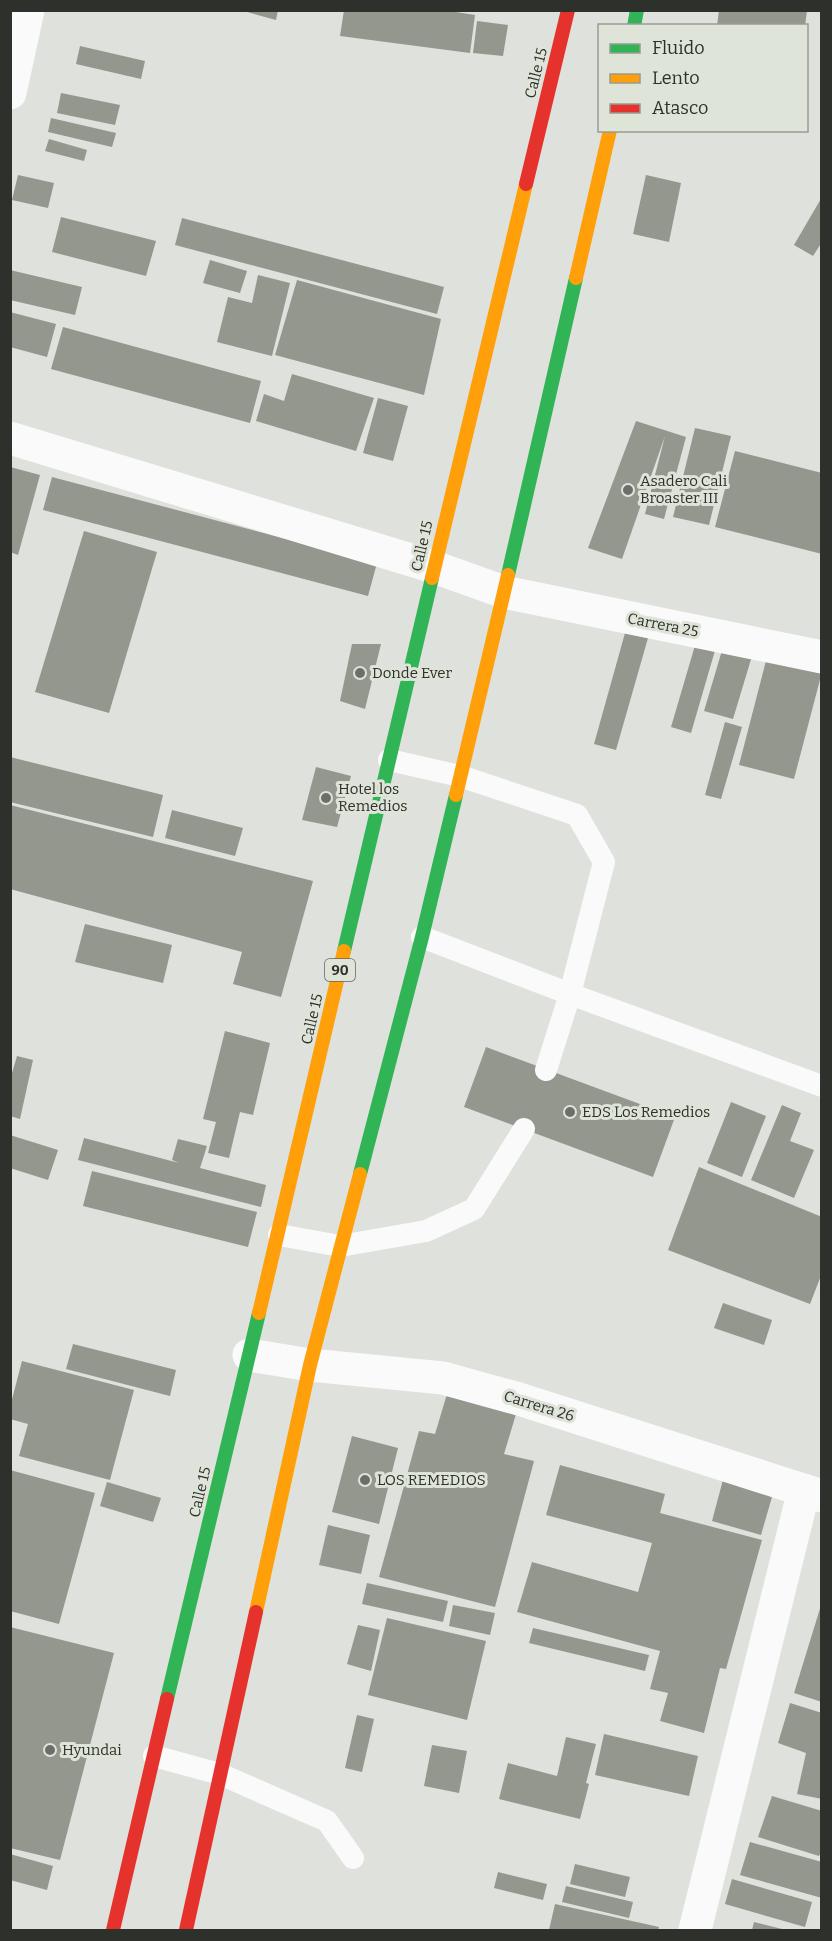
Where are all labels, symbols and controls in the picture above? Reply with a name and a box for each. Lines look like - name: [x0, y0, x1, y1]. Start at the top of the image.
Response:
- legend: [598, 24, 808, 132]
- text: Fluido: [652, 37, 705, 59]
- street label: Calle 15: [521, 46, 551, 100]
- text: Lento: [652, 67, 700, 89]
- text: Atasco: [652, 97, 708, 119]
- place label: Asadero Cali Broaster III: [640, 472, 728, 507]
- marker: Asadero Cali Broaster III: [621, 483, 635, 497]
- street label: Calle 15: [407, 519, 437, 573]
- street label: Carrera 25: [626, 609, 700, 641]
- place label: Donde Ever: [372, 664, 453, 682]
- marker: Donde Ever: [353, 666, 367, 680]
- place label: Hotel los Remedios: [338, 780, 407, 815]
- marker: Hotel los Remedios: [319, 791, 333, 805]
- road number: 90: [325, 959, 355, 981]
- street label: Calle 15: [297, 992, 327, 1046]
- place label: EDS Los Remedios: [582, 1103, 710, 1121]
- marker: EDS Los Remedios: [563, 1105, 577, 1119]
- street label: Carrera 26: [502, 1387, 577, 1425]
- street label: Calle 15: [185, 1465, 215, 1519]
- place label: LOS REMEDIOS: [377, 1471, 486, 1489]
- marker: LOS REMEDIOS: [358, 1473, 372, 1487]
- place label: Hyundai: [62, 1741, 122, 1759]
- marker: Hyundai: [43, 1743, 57, 1757]

